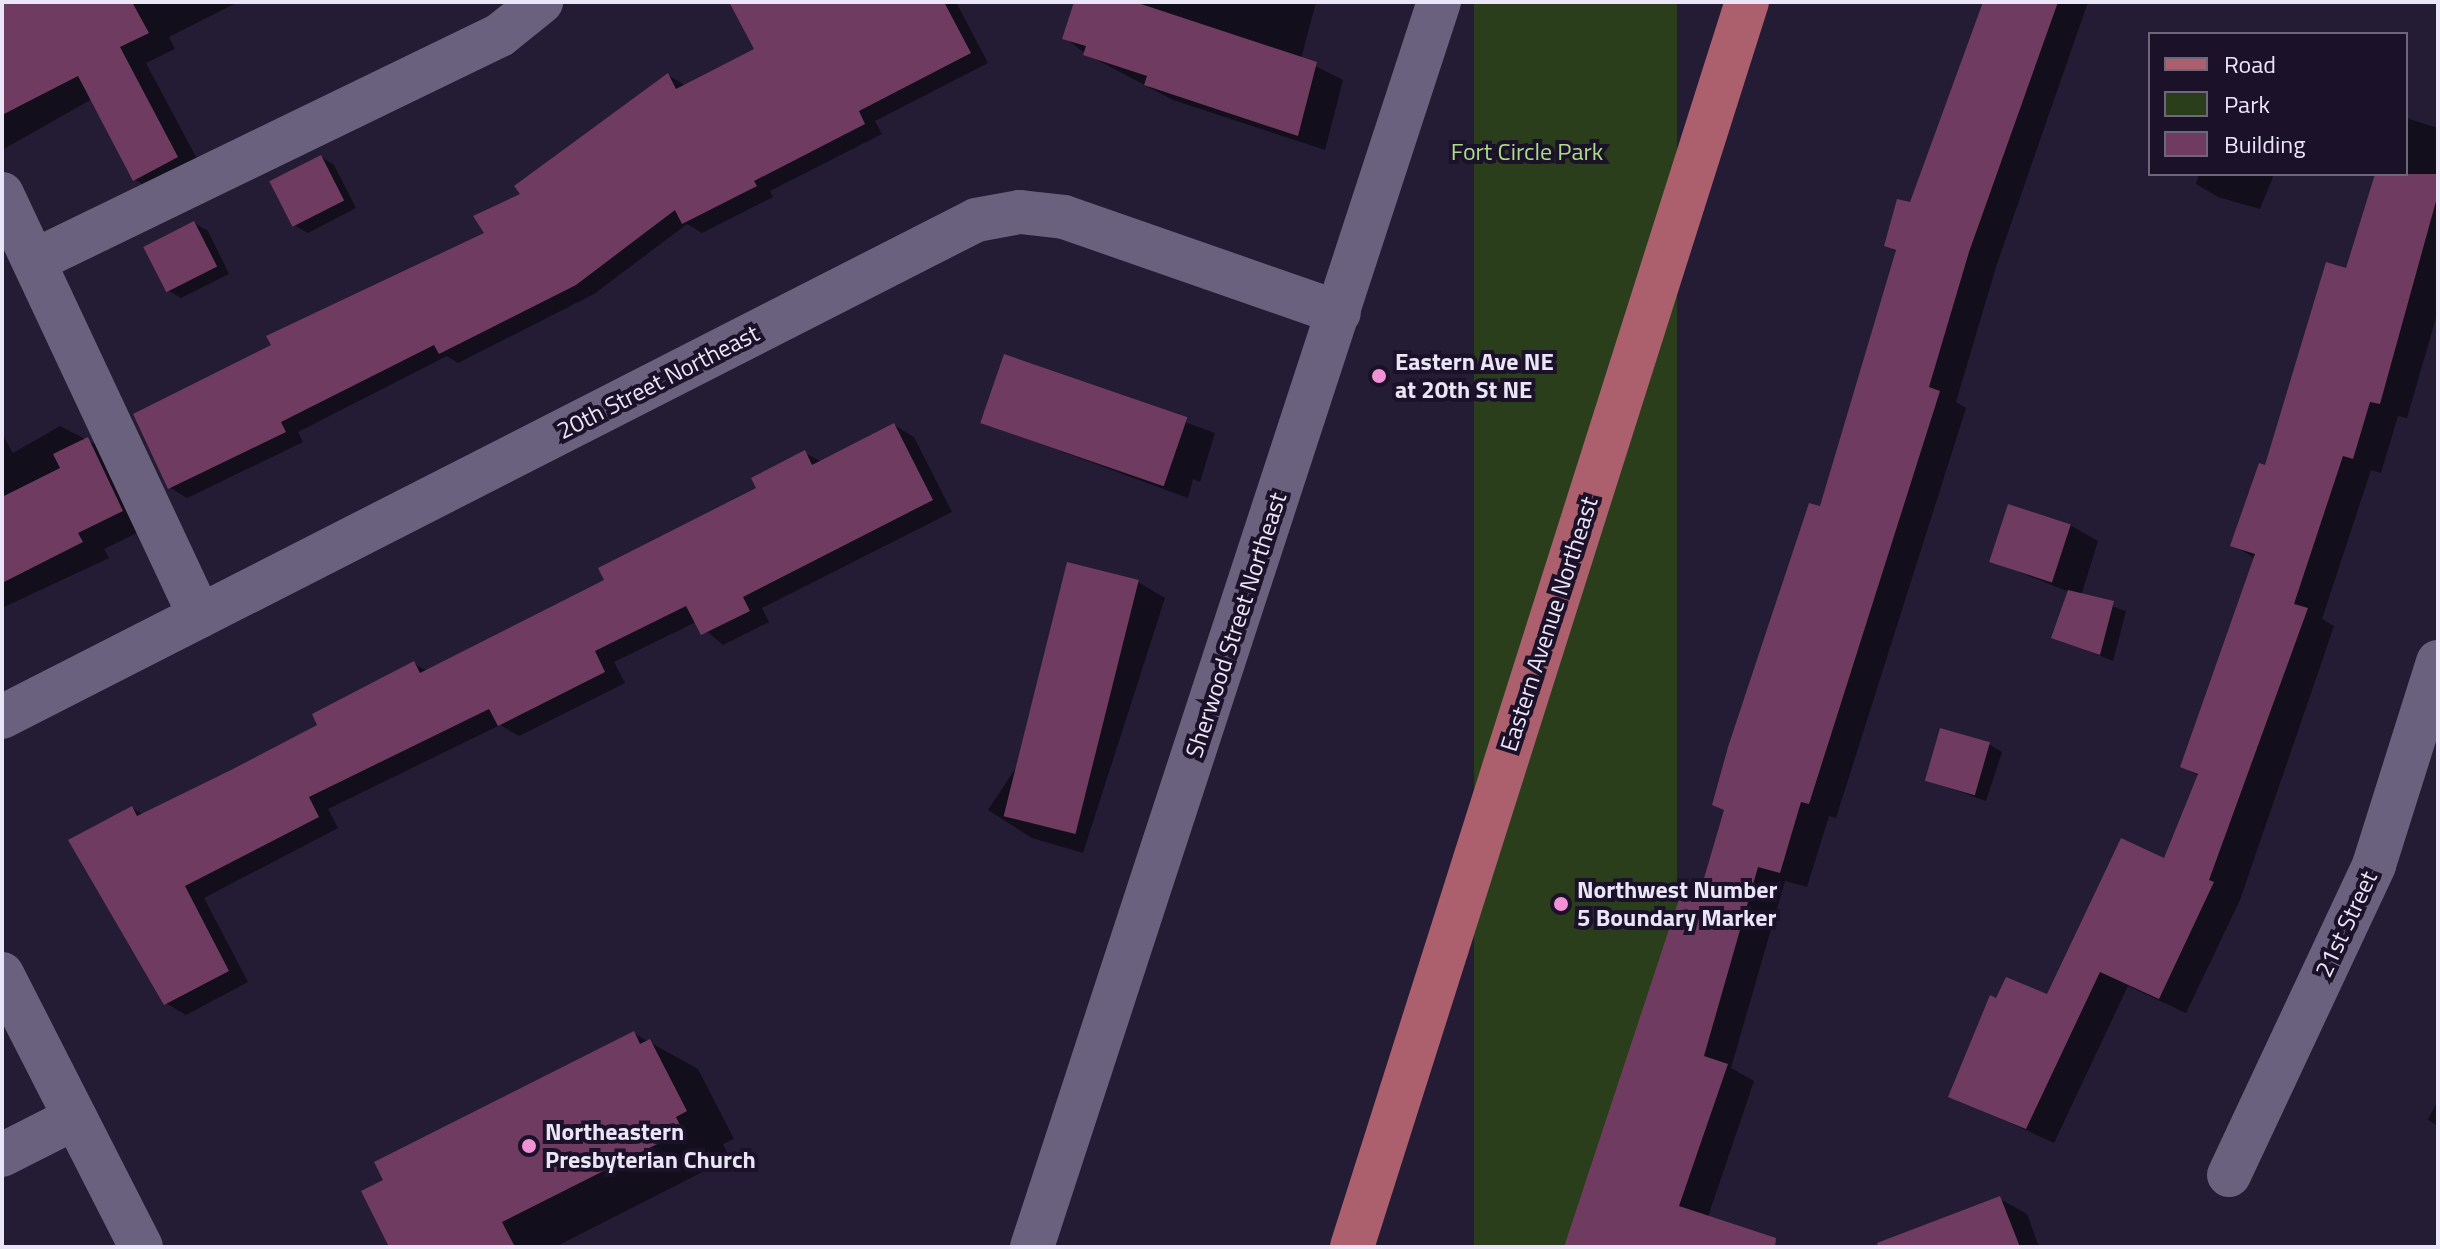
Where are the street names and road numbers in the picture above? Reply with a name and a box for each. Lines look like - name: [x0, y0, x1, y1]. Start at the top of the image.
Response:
- street label: 20th Street Northeast: [552, 319, 764, 445]
- street label: Sherwood Street Northeast: [1179, 489, 1293, 761]
- street label: Eastern Avenue Northeast: [1494, 493, 1604, 755]
- street label: 21st Street: [2309, 866, 2383, 982]

